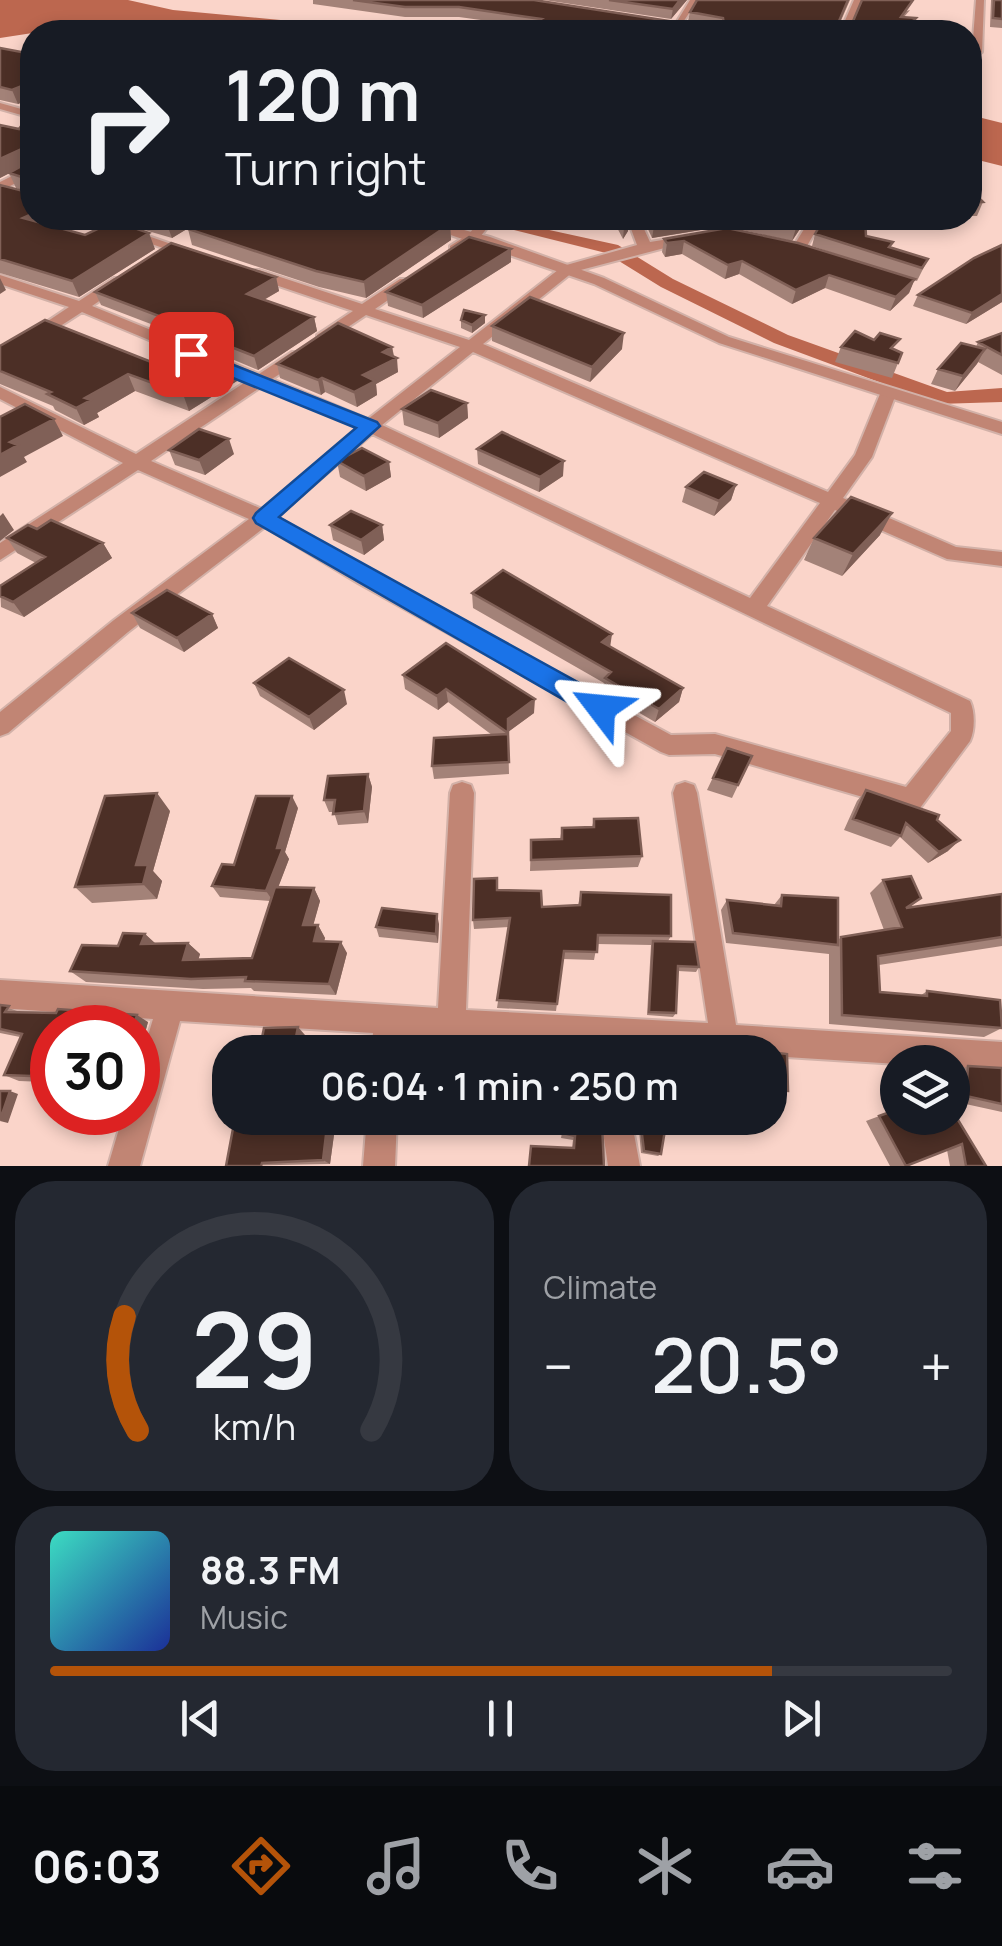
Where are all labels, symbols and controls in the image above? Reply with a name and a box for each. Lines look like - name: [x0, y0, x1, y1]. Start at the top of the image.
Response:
- text: 120 m: [225, 46, 420, 142]
- icon: right: [60, 60, 190, 190]
- text: Turn right: [225, 137, 426, 199]
- pin: [149, 312, 234, 397]
- icon: arrive: [164, 327, 219, 382]
- position arrow: [549, 656, 653, 760]
- speed limit sign: 30: [30, 1005, 160, 1135]
- map controls: [880, 1045, 970, 1135]
- button: layers: [880, 1045, 970, 1135]
- text: 06:04 · 1 min · 250 m: [321, 1059, 679, 1111]
- text: Climate: [544, 1265, 657, 1309]
- text: 29: [191, 1277, 318, 1419]
- text: 20.5°: [651, 1313, 842, 1416]
- text: −: [544, 1328, 573, 1404]
- text: +: [920, 1328, 952, 1404]
- text: km/h: [213, 1402, 296, 1451]
- text: 88.3 FM: [200, 1543, 340, 1595]
- text: Music: [200, 1595, 288, 1639]
- icon: previous: [173, 1691, 228, 1746]
- icon: pause: [473, 1691, 528, 1746]
- icon: next: [774, 1691, 829, 1746]
- icon: directions: [226, 1831, 296, 1901]
- icon: music: [361, 1831, 431, 1901]
- icon: phone: [495, 1831, 565, 1901]
- icon: climate: [630, 1831, 700, 1901]
- icon: car: [765, 1831, 835, 1901]
- icon: filters: [900, 1831, 970, 1901]
- text: 06:03: [32, 1835, 161, 1897]

